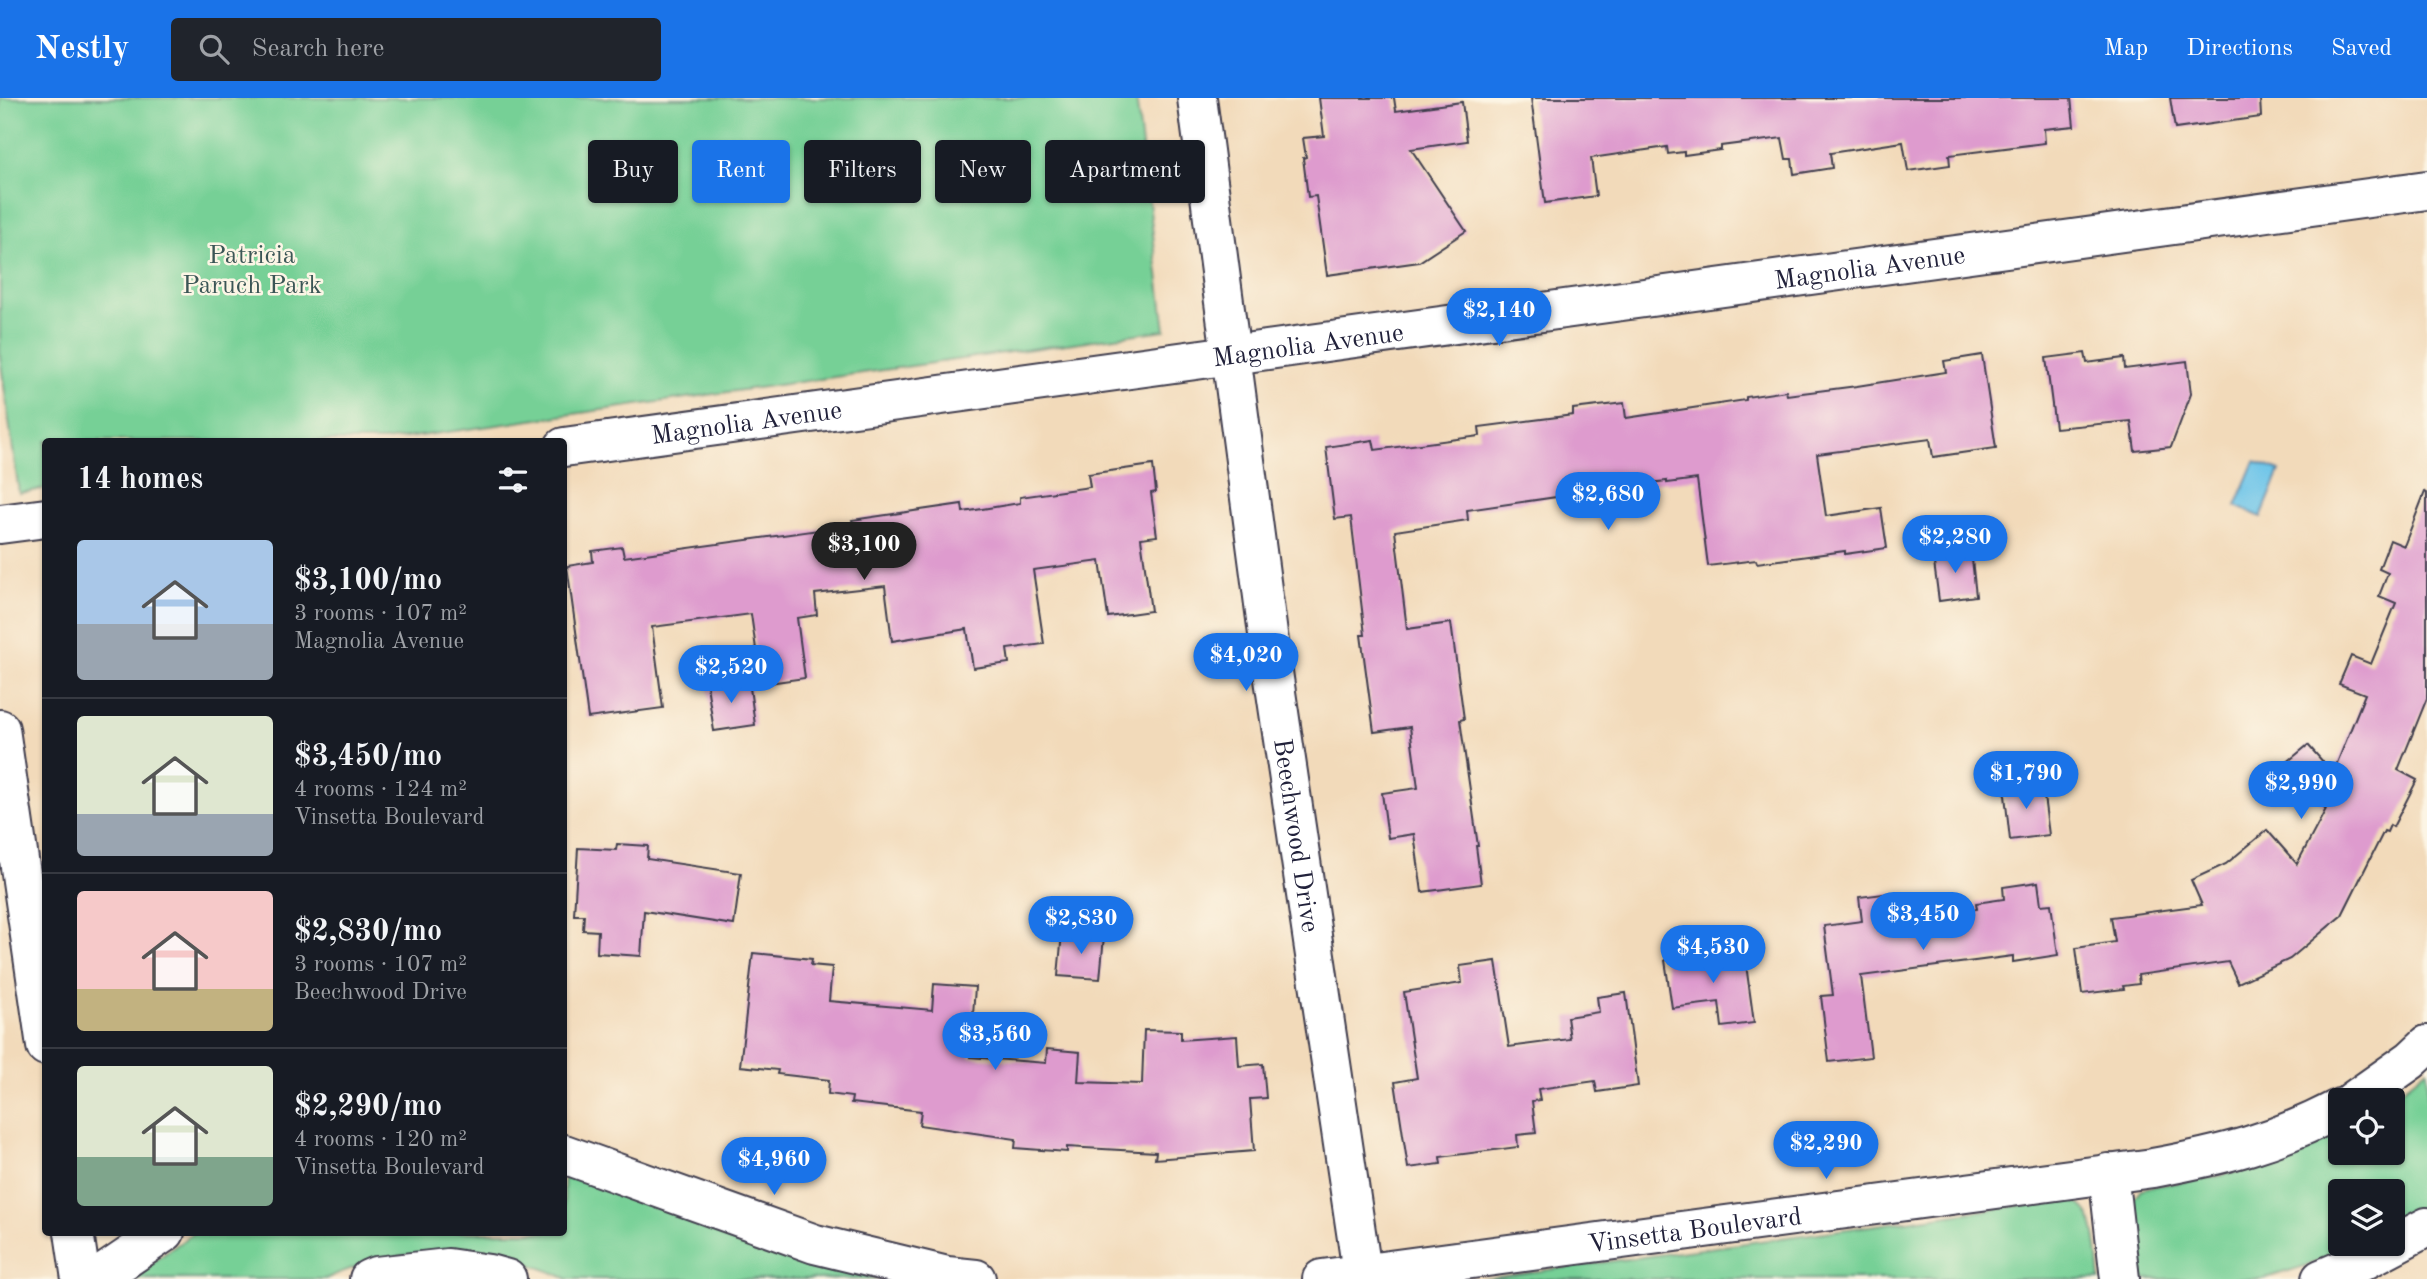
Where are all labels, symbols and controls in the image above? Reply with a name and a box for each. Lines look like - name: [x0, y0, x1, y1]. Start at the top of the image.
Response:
- search box: [171, 18, 661, 81]
- icon: search: [195, 30, 233, 68]
- text: Nestly: [35, 33, 129, 66]
- text: Search here: [251, 36, 385, 62]
- text: Map: [2104, 37, 2148, 61]
- text: Directions: [2186, 37, 2293, 61]
- text: Saved: [2331, 37, 2392, 61]
- chip: Buy: [588, 140, 678, 203]
- chip: Rent: [692, 140, 790, 203]
- chip: Filters: [804, 140, 921, 203]
- chip: New: [935, 140, 1031, 203]
- chip: Apartment: [1045, 140, 1205, 203]
- park label: Patricia Paruch Park: [182, 243, 322, 299]
- street label: Magnolia Avenue: [1773, 243, 1967, 295]
- pin: $2,140: [1442, 288, 1556, 348]
- text: $2,140: [1462, 299, 1536, 322]
- street label: Magnolia Avenue: [1211, 320, 1405, 372]
- street label: Magnolia Avenue: [649, 398, 844, 450]
- icon: filters: [494, 461, 532, 499]
- text: 14 homes: [77, 465, 203, 495]
- pin: $2,680: [1551, 472, 1665, 532]
- text: $2,680: [1571, 483, 1645, 506]
- pin: $2,280: [1898, 516, 2012, 575]
- pin: $3,100: [807, 522, 921, 582]
- text: $2,280: [1918, 526, 1992, 549]
- text: $3,100: [827, 533, 901, 556]
- text: $3,100/mo: [294, 566, 442, 596]
- icon: home: [133, 568, 217, 652]
- text: 3 rooms · 107 m²: [294, 602, 467, 625]
- text: Magnolia Avenue: [294, 630, 464, 653]
- pin: $4,020: [1189, 634, 1303, 693]
- text: $4,020: [1209, 644, 1283, 667]
- pin: $2,520: [674, 646, 788, 705]
- text: $2,520: [694, 656, 768, 679]
- street label: Beechwood Drive: [1268, 737, 1322, 934]
- text: $3,450/mo: [294, 742, 442, 772]
- icon: home: [133, 744, 217, 828]
- pin: $1,790: [1969, 752, 2083, 811]
- text: $1,790: [1989, 762, 2063, 785]
- pin: $2,990: [2244, 762, 2358, 821]
- text: $2,990: [2264, 772, 2338, 795]
- text: 4 rooms · 124 m²: [294, 778, 467, 801]
- text: Vinsetta Boulevard: [294, 806, 484, 829]
- pin: $3,450: [1866, 892, 1980, 952]
- pin: $2,830: [1024, 896, 1138, 956]
- text: $3,450: [1886, 903, 1960, 926]
- text: $2,830: [1044, 907, 1118, 930]
- text: $2,830/mo: [294, 917, 442, 947]
- icon: home: [133, 919, 217, 1003]
- pin: $4,530: [1656, 926, 1770, 985]
- text: $4,530: [1676, 936, 1750, 959]
- text: 3 rooms · 107 m²: [294, 953, 467, 976]
- text: Beechwood Drive: [294, 981, 467, 1004]
- pin: $3,560: [938, 1012, 1052, 1072]
- text: $3,560: [958, 1023, 1032, 1046]
- map controls: [2328, 1088, 2405, 1256]
- button: locate: [2328, 1088, 2405, 1165]
- text: $2,290/mo: [294, 1092, 442, 1122]
- icon: home: [133, 1094, 217, 1178]
- pin: $2,290: [1769, 1122, 1883, 1181]
- text: 4 rooms · 120 m²: [294, 1128, 467, 1151]
- text: $2,290: [1789, 1132, 1863, 1155]
- pin: $4,960: [717, 1138, 831, 1197]
- text: $4,960: [737, 1148, 811, 1171]
- text: Vinsetta Boulevard: [294, 1156, 484, 1179]
- button: layers: [2328, 1179, 2405, 1256]
- street label: Vinsetta Boulevard: [1586, 1204, 1803, 1258]

